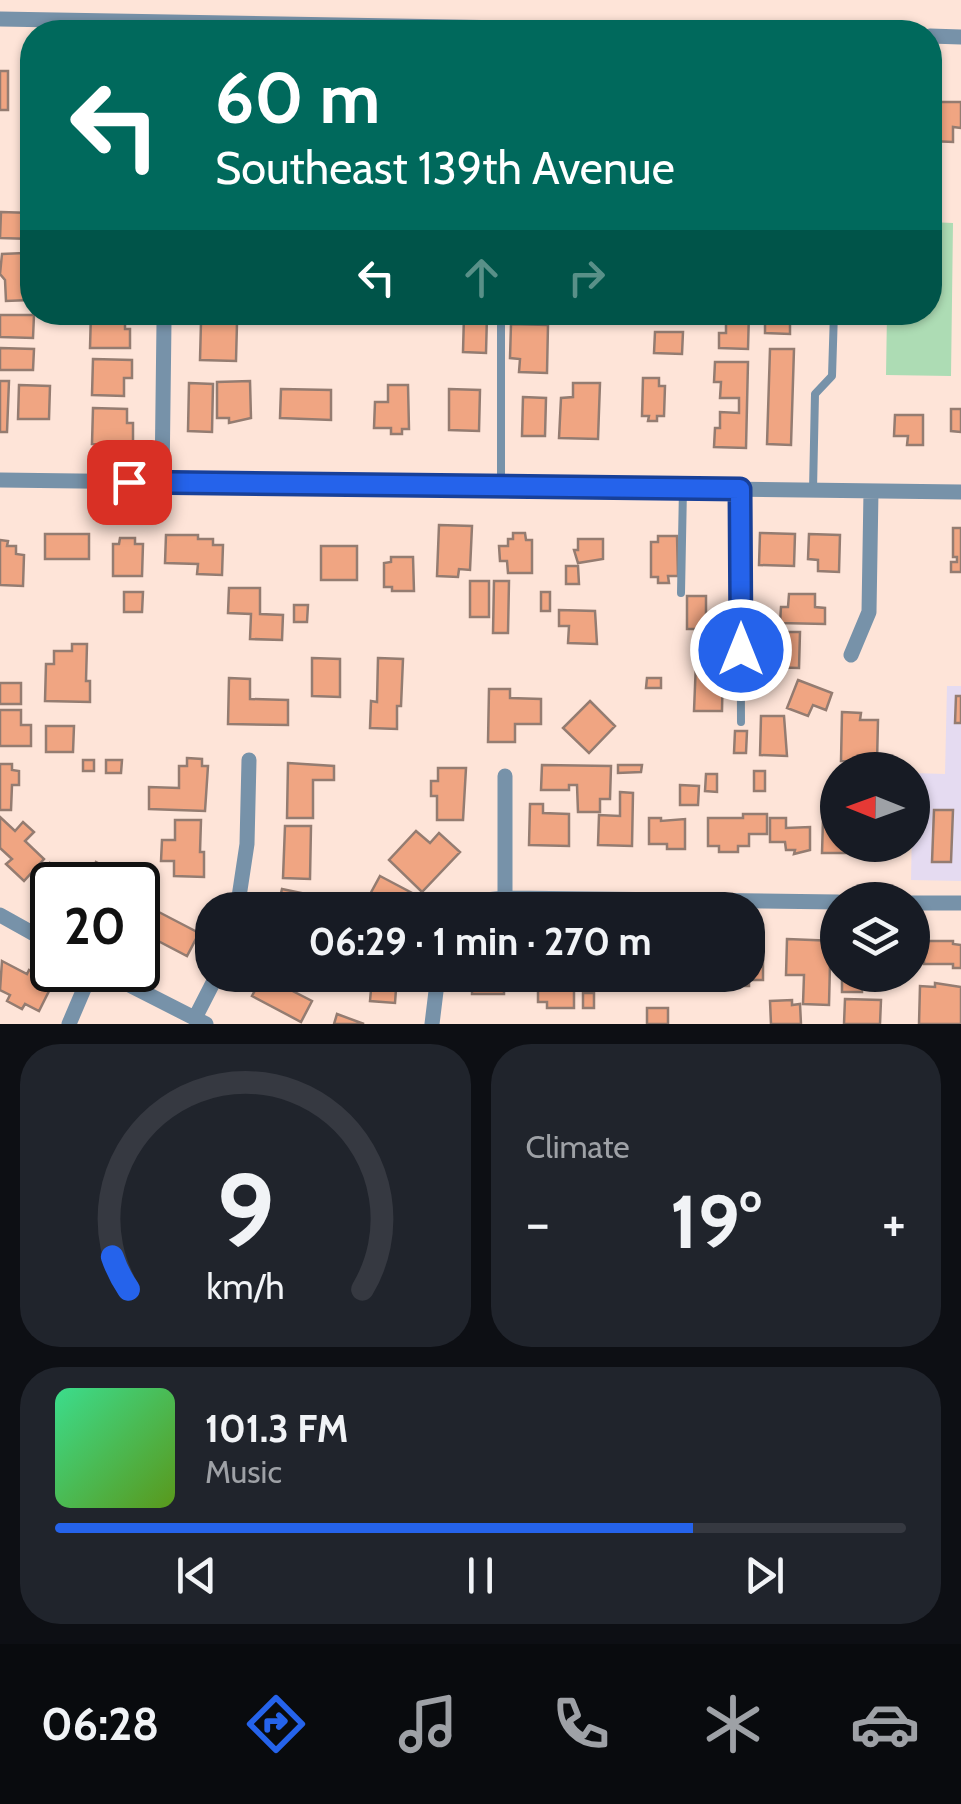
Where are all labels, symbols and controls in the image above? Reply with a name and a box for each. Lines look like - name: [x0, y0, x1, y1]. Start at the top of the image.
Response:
- text: 60 m: [215, 55, 380, 141]
- icon: left: [50, 60, 180, 190]
- text: Southeast 139th Avenue: [215, 141, 675, 195]
- icon: left: [349, 250, 404, 305]
- icon: ahead: [454, 250, 509, 305]
- icon: right: [559, 250, 614, 305]
- pin: [87, 440, 172, 525]
- icon: arrive: [102, 455, 157, 510]
- position arrow: [689, 598, 793, 702]
- north arrow: [820, 752, 930, 862]
- map controls: [820, 752, 930, 992]
- speed limit sign: 20: [30, 862, 160, 992]
- button: layers: [820, 882, 930, 992]
- text: 06:29 · 1 min · 270 m: [308, 918, 652, 965]
- text: Climate: [526, 1127, 630, 1166]
- text: 9: [216, 1147, 274, 1273]
- text: 19°: [670, 1176, 762, 1267]
- text: −: [526, 1189, 550, 1256]
- text: +: [882, 1189, 906, 1256]
- text: km/h: [206, 1265, 284, 1308]
- text: 101.3 FM: [205, 1405, 348, 1452]
- text: Music: [205, 1452, 282, 1491]
- icon: previous: [169, 1548, 224, 1603]
- icon: pause: [453, 1548, 508, 1603]
- icon: next: [737, 1548, 792, 1603]
- icon: directions: [241, 1689, 311, 1759]
- icon: music: [393, 1689, 463, 1759]
- icon: phone: [546, 1689, 616, 1759]
- icon: climate: [698, 1689, 768, 1759]
- icon: car: [850, 1689, 920, 1759]
- text: 06:28: [41, 1697, 159, 1751]

